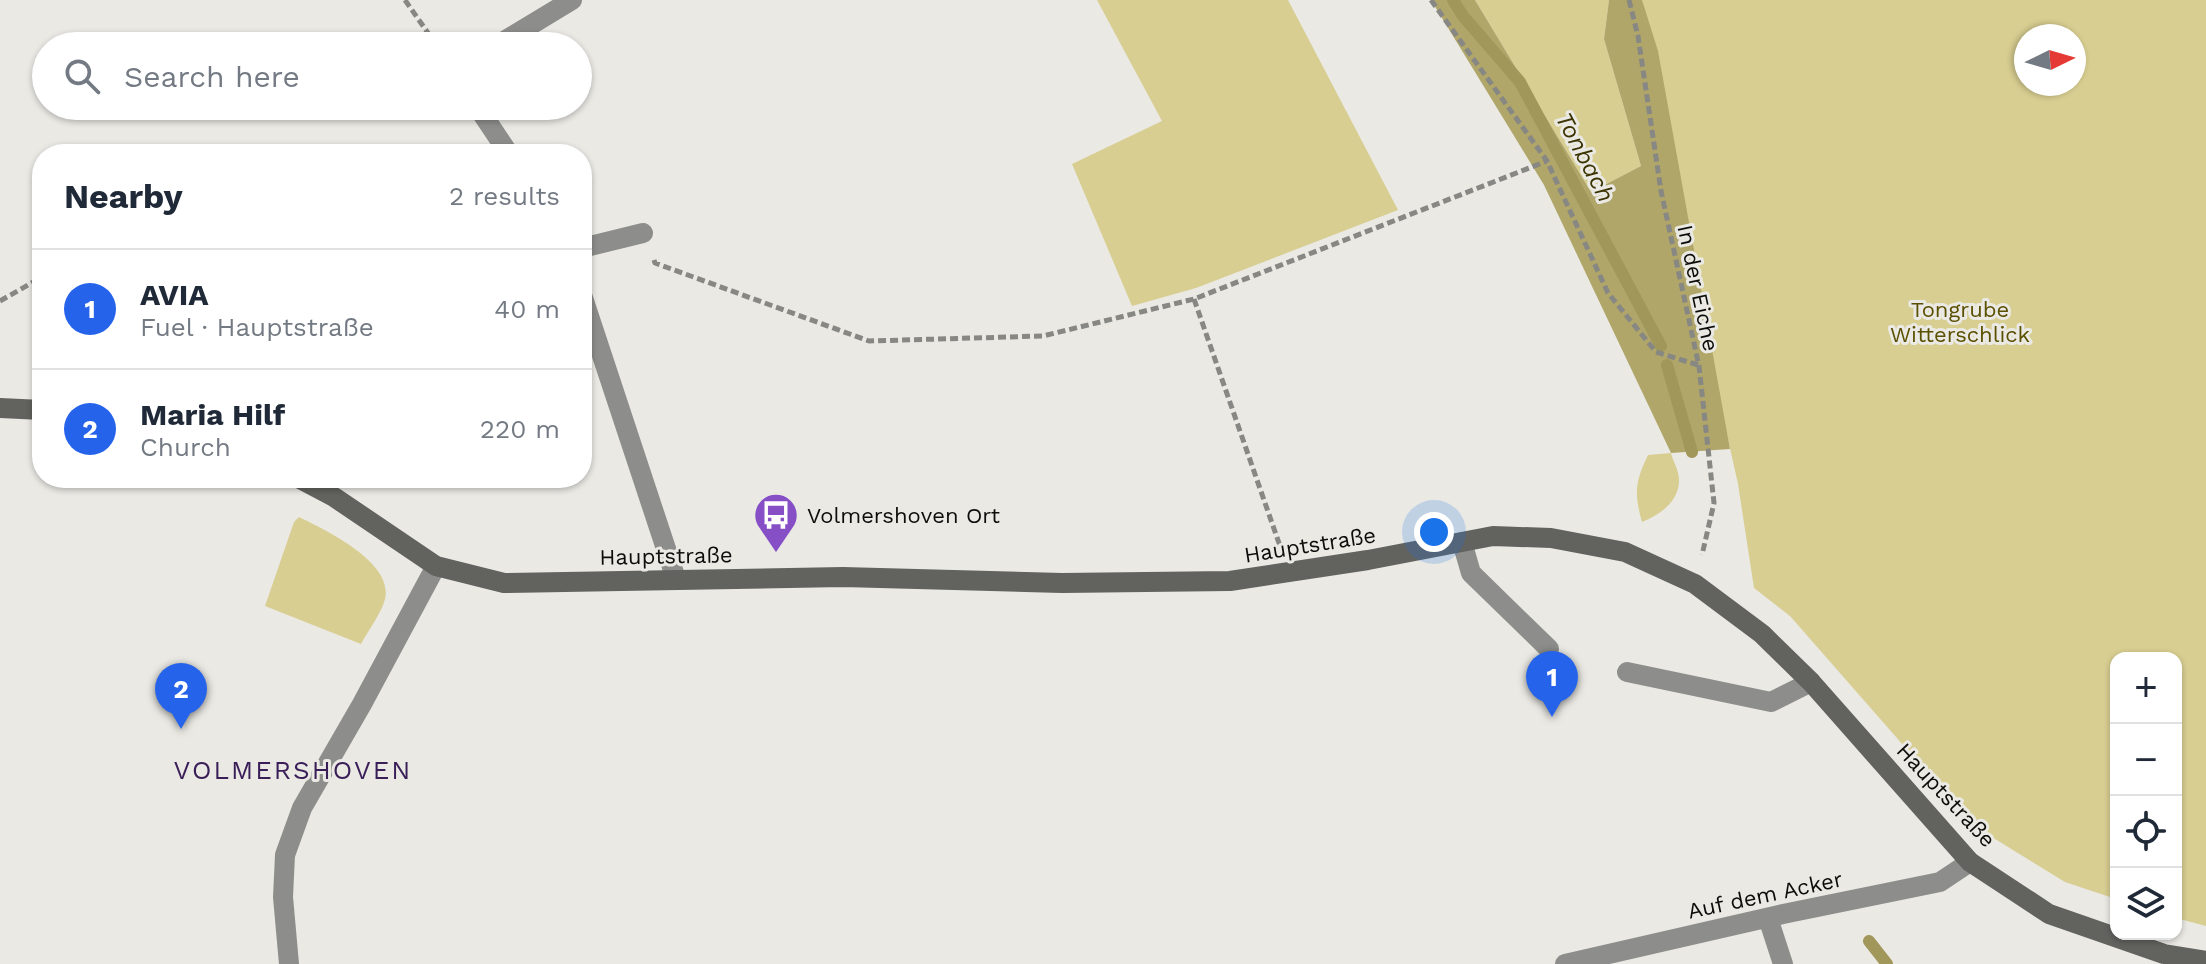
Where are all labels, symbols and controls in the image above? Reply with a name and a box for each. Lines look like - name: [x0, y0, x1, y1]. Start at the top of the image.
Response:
- north arrow: [2014, 24, 2086, 96]
- search box: [32, 32, 592, 120]
- icon: search: [60, 54, 104, 98]
- text: Search here: [124, 59, 300, 94]
- water label: Tonbach: [1550, 107, 1620, 207]
- text: Nearby: [64, 176, 183, 216]
- text: 2 results: [449, 181, 560, 211]
- street label: In der Eiche: [1672, 223, 1724, 353]
- text: AVIA: [140, 277, 209, 312]
- text: 1: [84, 294, 96, 324]
- text: 40 m: [494, 294, 560, 324]
- park label: Tongrube Witterschlick: [1890, 297, 2030, 347]
- text: Fuel · Hauptstraße: [140, 312, 374, 342]
- text: Maria Hilf: [140, 397, 285, 432]
- text: 2: [82, 414, 98, 444]
- text: 220 m: [480, 414, 560, 444]
- text: Church: [140, 432, 231, 462]
- bus stop icon: Volmershoven Ort: [752, 491, 800, 554]
- place label: Volmershoven Ort: [807, 503, 1000, 528]
- your location: [1414, 512, 1454, 552]
- street label: Hauptstraße: [1242, 522, 1378, 568]
- street label: Hauptstraße: [599, 542, 733, 570]
- pin: 1: [1526, 651, 1578, 717]
- map controls: [2110, 652, 2182, 940]
- button: +: [2110, 652, 2182, 724]
- pin: 2: [155, 663, 207, 729]
- button: −: [2110, 724, 2182, 796]
- street label: Hauptstraße: [1891, 738, 2001, 852]
- district label: VOLMERSHOVEN: [174, 755, 412, 785]
- button: locate: [2110, 796, 2182, 868]
- street label: Auf dem Acker: [1685, 866, 1845, 924]
- button: layers: [2110, 868, 2182, 940]

